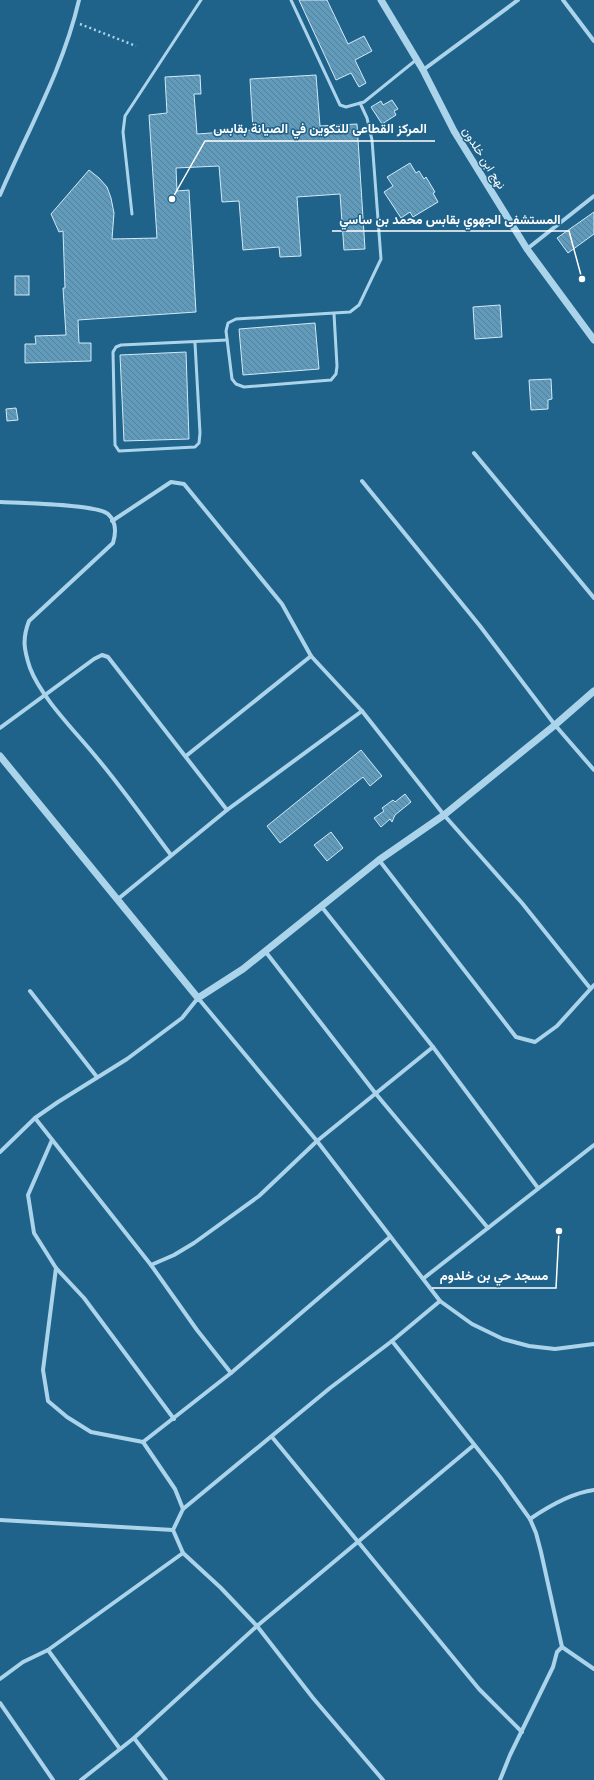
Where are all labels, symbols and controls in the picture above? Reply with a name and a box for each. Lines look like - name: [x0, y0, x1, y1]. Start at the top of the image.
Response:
- callout: المركز القطاعى للتكوين في الصيانة بقابس: [205, 116, 435, 141]
- text: المركز القطاعى للتكوين في الصيانة بقابس: [213, 120, 427, 139]
- street label: نهج ابن خلدون: [458, 124, 509, 193]
- callout: المستشفى الجهوي بقابس محمد بن ساسي: [332, 206, 569, 231]
- text: المستشفى الجهوي بقابس محمد بن ساسي: [339, 211, 561, 230]
- callout: مسجد حي بن خلدوم: [432, 1263, 556, 1288]
- text: مسجد حي بن خلدوم: [440, 1267, 548, 1286]

